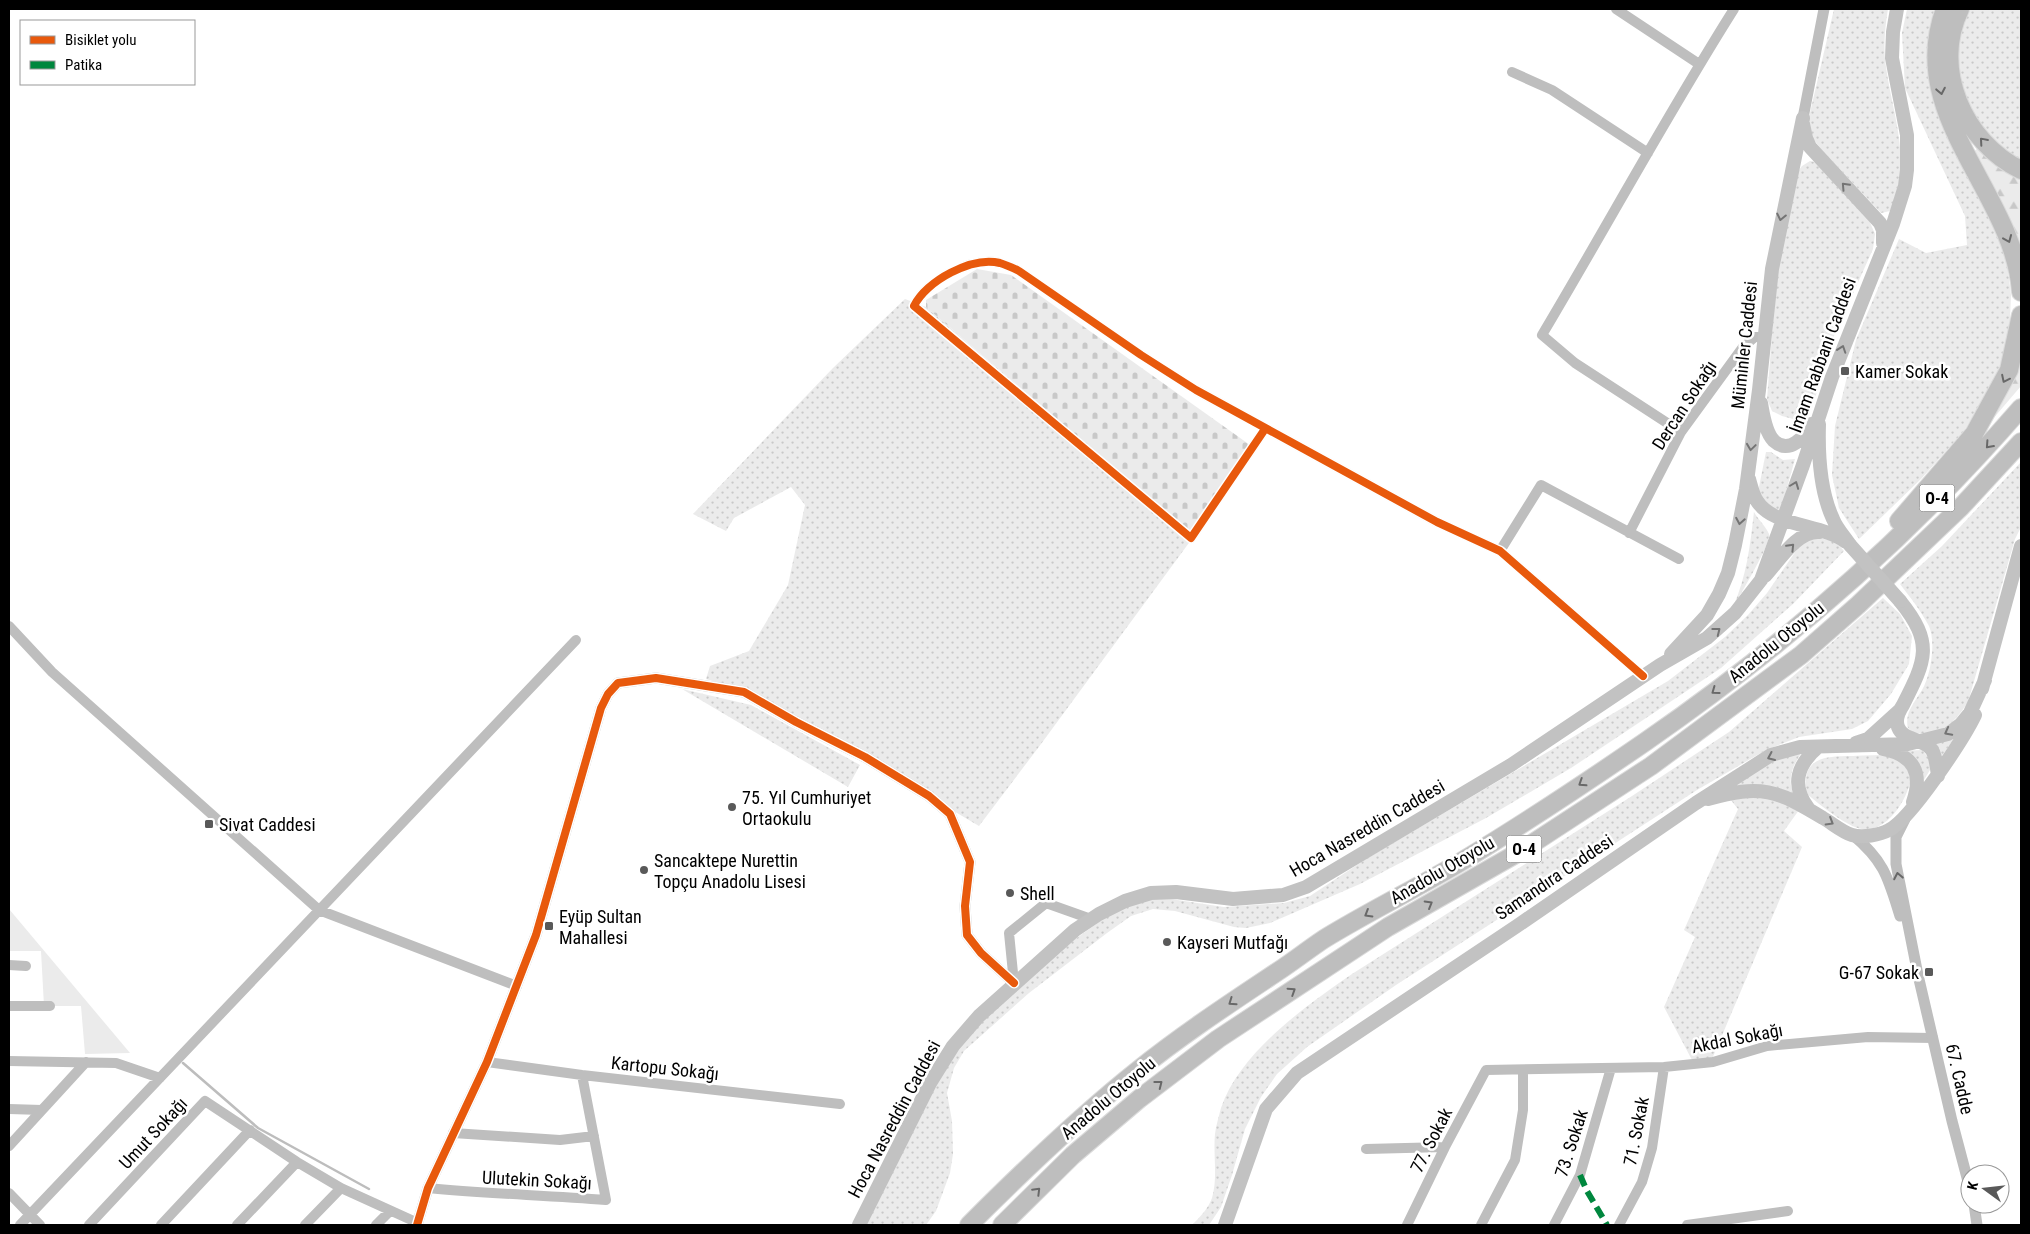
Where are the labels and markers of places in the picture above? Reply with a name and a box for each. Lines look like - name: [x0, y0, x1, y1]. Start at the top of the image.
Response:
- place label: Kamer Sokak: [1855, 361, 1948, 382]
- marker: Kamer Sokak: [1839, 365, 1851, 377]
- place label: 75. Yıl Cumhuriyet Ortaokulu: [742, 787, 871, 829]
- marker: 75. Yıl Cumhuriyet Ortaokulu: [726, 801, 738, 813]
- place label: Sivat Caddesi: [219, 814, 316, 835]
- marker: Sivat Caddesi: [203, 818, 215, 830]
- place label: Sancaktepe Nurettin Topçu Anadolu Lisesi: [654, 850, 806, 892]
- marker: Sancaktepe Nurettin Topçu Anadolu Lisesi: [638, 864, 650, 876]
- place label: Shell: [1020, 883, 1055, 904]
- marker: Shell: [1004, 887, 1016, 899]
- place label: Eyüp Sultan Mahallesi: [559, 906, 642, 948]
- marker: Eyüp Sultan Mahallesi: [543, 920, 555, 932]
- place label: Kayseri Mutfağı: [1177, 932, 1288, 953]
- marker: Kayseri Mutfağı: [1161, 936, 1173, 948]
- place label: G-67 Sokak: [1839, 962, 1919, 983]
- marker: G-67 Sokak: [1923, 966, 1935, 978]

